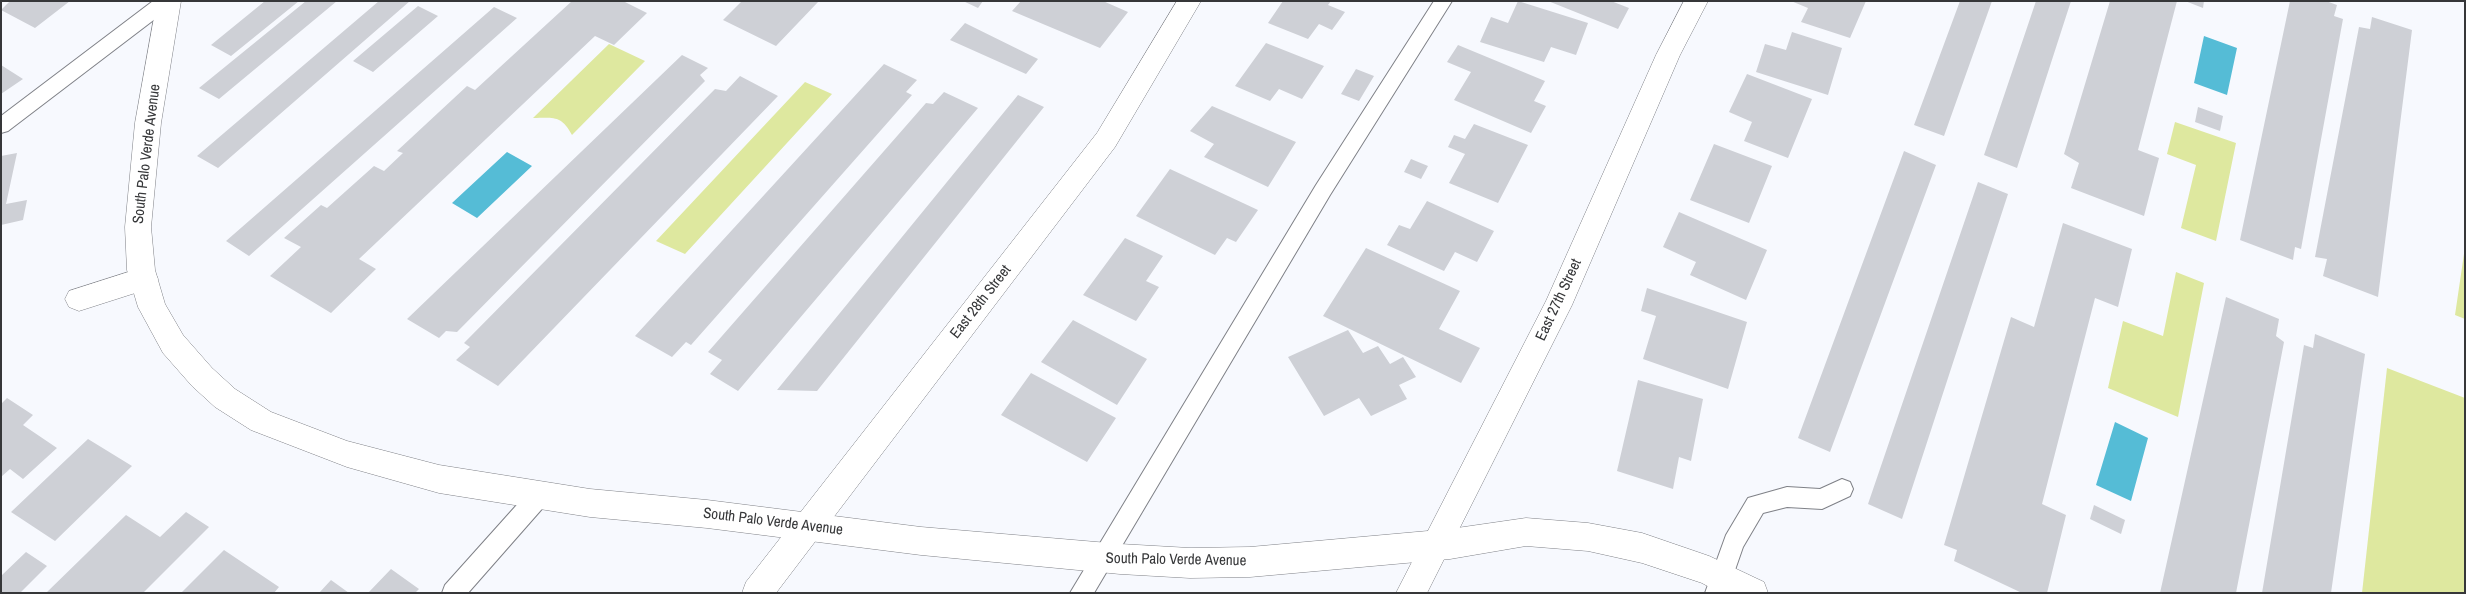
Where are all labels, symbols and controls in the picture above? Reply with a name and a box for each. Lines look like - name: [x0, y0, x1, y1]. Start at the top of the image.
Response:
- street label: South Palo Verde Avenue: [129, 83, 165, 225]
- street label: East 27th Street: [1532, 256, 1586, 344]
- street label: East 28th Street: [947, 262, 1015, 342]
- street label: South Palo Verde Avenue: [702, 504, 844, 540]
- street label: South Palo Verde Avenue: [1106, 550, 1246, 570]

